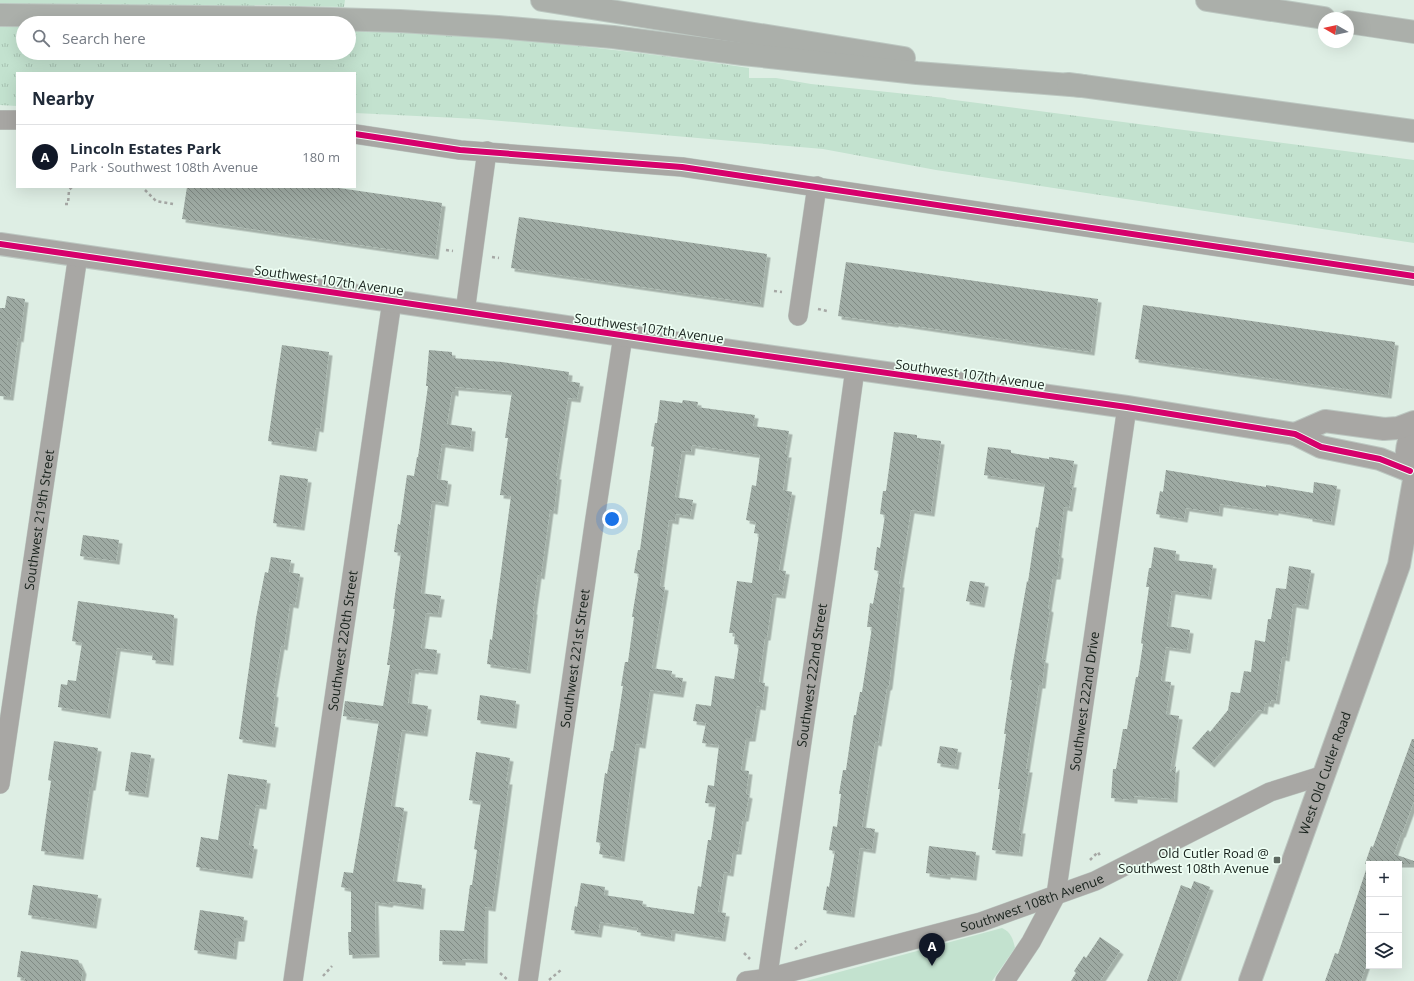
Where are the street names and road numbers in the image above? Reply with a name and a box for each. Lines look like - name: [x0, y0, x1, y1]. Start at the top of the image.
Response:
- street label: Southwest 107th Avenue: [253, 261, 405, 299]
- street label: Southwest 107th Avenue: [573, 309, 725, 347]
- street label: Southwest 107th Avenue: [894, 355, 1046, 393]
- street label: Southwest 219th Street: [20, 448, 58, 591]
- street label: Southwest 220th Street: [323, 569, 362, 712]
- street label: Southwest 221st Street: [556, 587, 594, 729]
- street label: Southwest 222nd Street: [792, 602, 831, 748]
- street label: Southwest 222nd Drive: [1065, 630, 1103, 772]
- street label: West Old Cutler Road: [1294, 709, 1355, 837]
- street label: Southwest 108th Avenue: [959, 869, 1107, 936]

